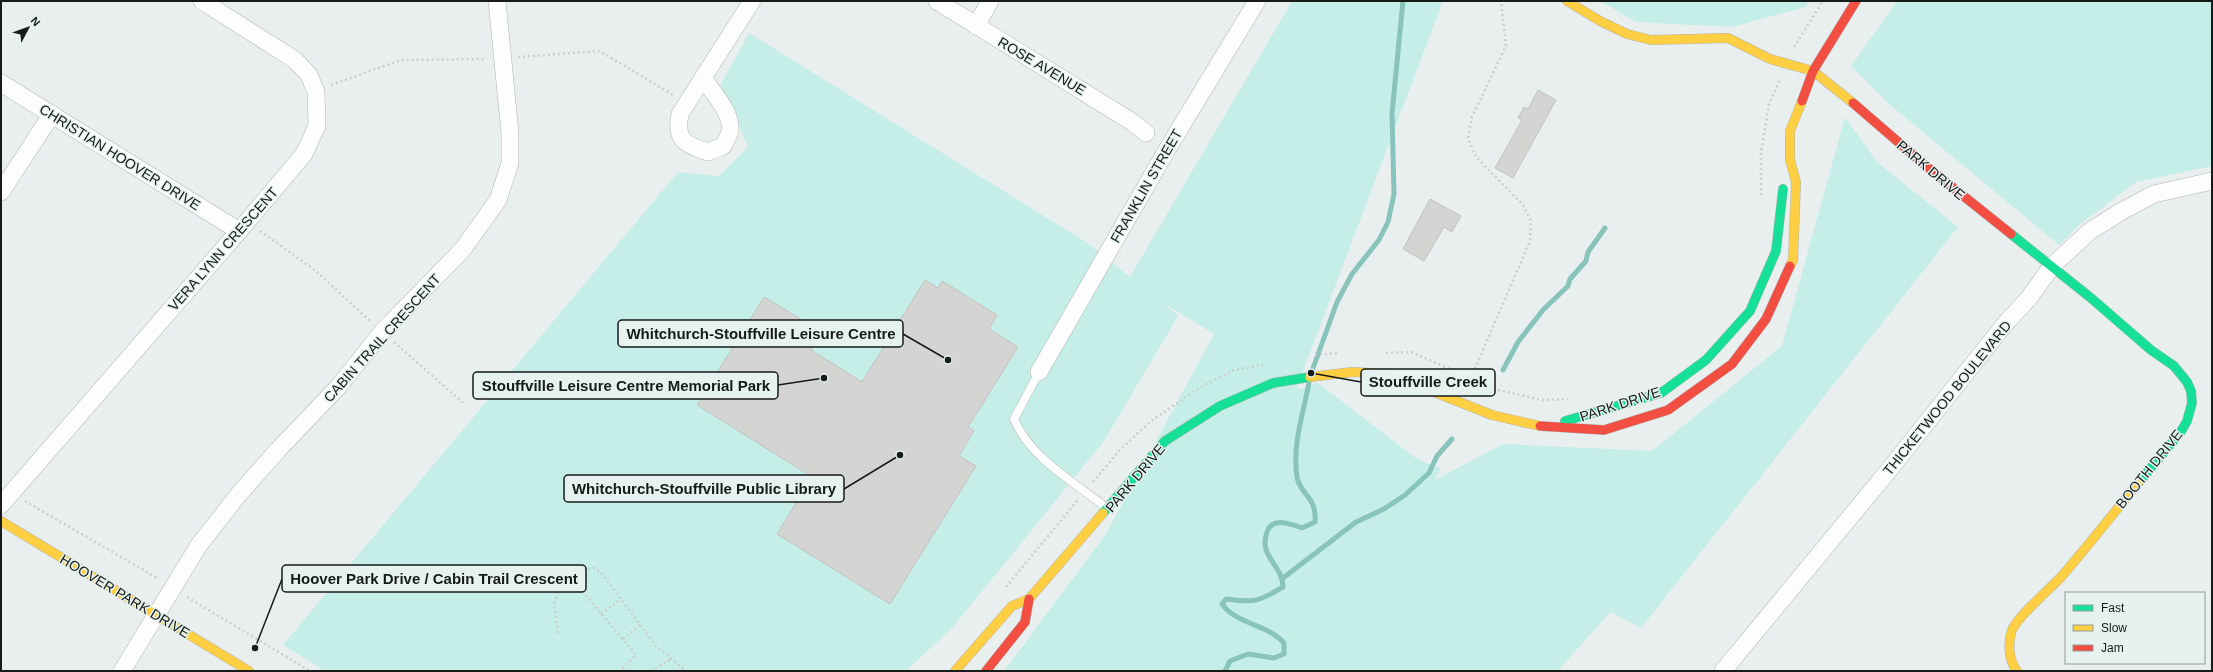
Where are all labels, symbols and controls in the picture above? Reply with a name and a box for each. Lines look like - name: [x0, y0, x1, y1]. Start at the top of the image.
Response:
- north arrow: [8, 8, 48, 48]
- text: N: [28, 15, 43, 28]
- street label: ROSE AVENUE: [995, 34, 1089, 98]
- street label: CHRISTIAN HOOVER DRIVE: [37, 101, 203, 213]
- street label: FRANKLIN STREET: [1107, 126, 1185, 246]
- street label: PARK DRIVE: [1894, 137, 1968, 203]
- street label: VERA LYNN CRESCENT: [165, 184, 281, 314]
- street label: CABIN TRAIL CRESCENT: [320, 270, 444, 405]
- street label: THICKETWOOD BOULEVARD: [1880, 318, 2014, 478]
- callout: Whitchurch-Stouffville Leisure Centre: [618, 320, 903, 347]
- text: Whitchurch-Stouffville Leisure Centre: [626, 325, 896, 342]
- callout: Stouffville Creek: [1361, 369, 1495, 396]
- callout: Stouffville Leisure Centre Memorial Park: [473, 372, 778, 399]
- text: Stouffville Creek: [1369, 373, 1488, 390]
- text: Stouffville Leisure Centre Memorial Park: [482, 377, 771, 394]
- street label: PARK DRIVE: [1578, 383, 1662, 425]
- street label: BOOTH DRIVE: [2112, 426, 2186, 512]
- street label: PARK DRIVE: [1102, 441, 1168, 515]
- callout: Whitchurch-Stouffville Public Library: [564, 475, 844, 502]
- text: Whitchurch-Stouffville Public Library: [572, 480, 837, 497]
- street label: HOOVER PARK DRIVE: [57, 551, 193, 641]
- callout: Hoover Park Drive / Cabin Trail Crescent: [282, 565, 586, 592]
- text: Hoover Park Drive / Cabin Trail Crescent: [290, 570, 578, 587]
- legend: [2065, 592, 2205, 664]
- text: Fast: [2101, 601, 2125, 615]
- text: Slow: [2101, 621, 2127, 635]
- text: Jam: [2101, 641, 2124, 655]

